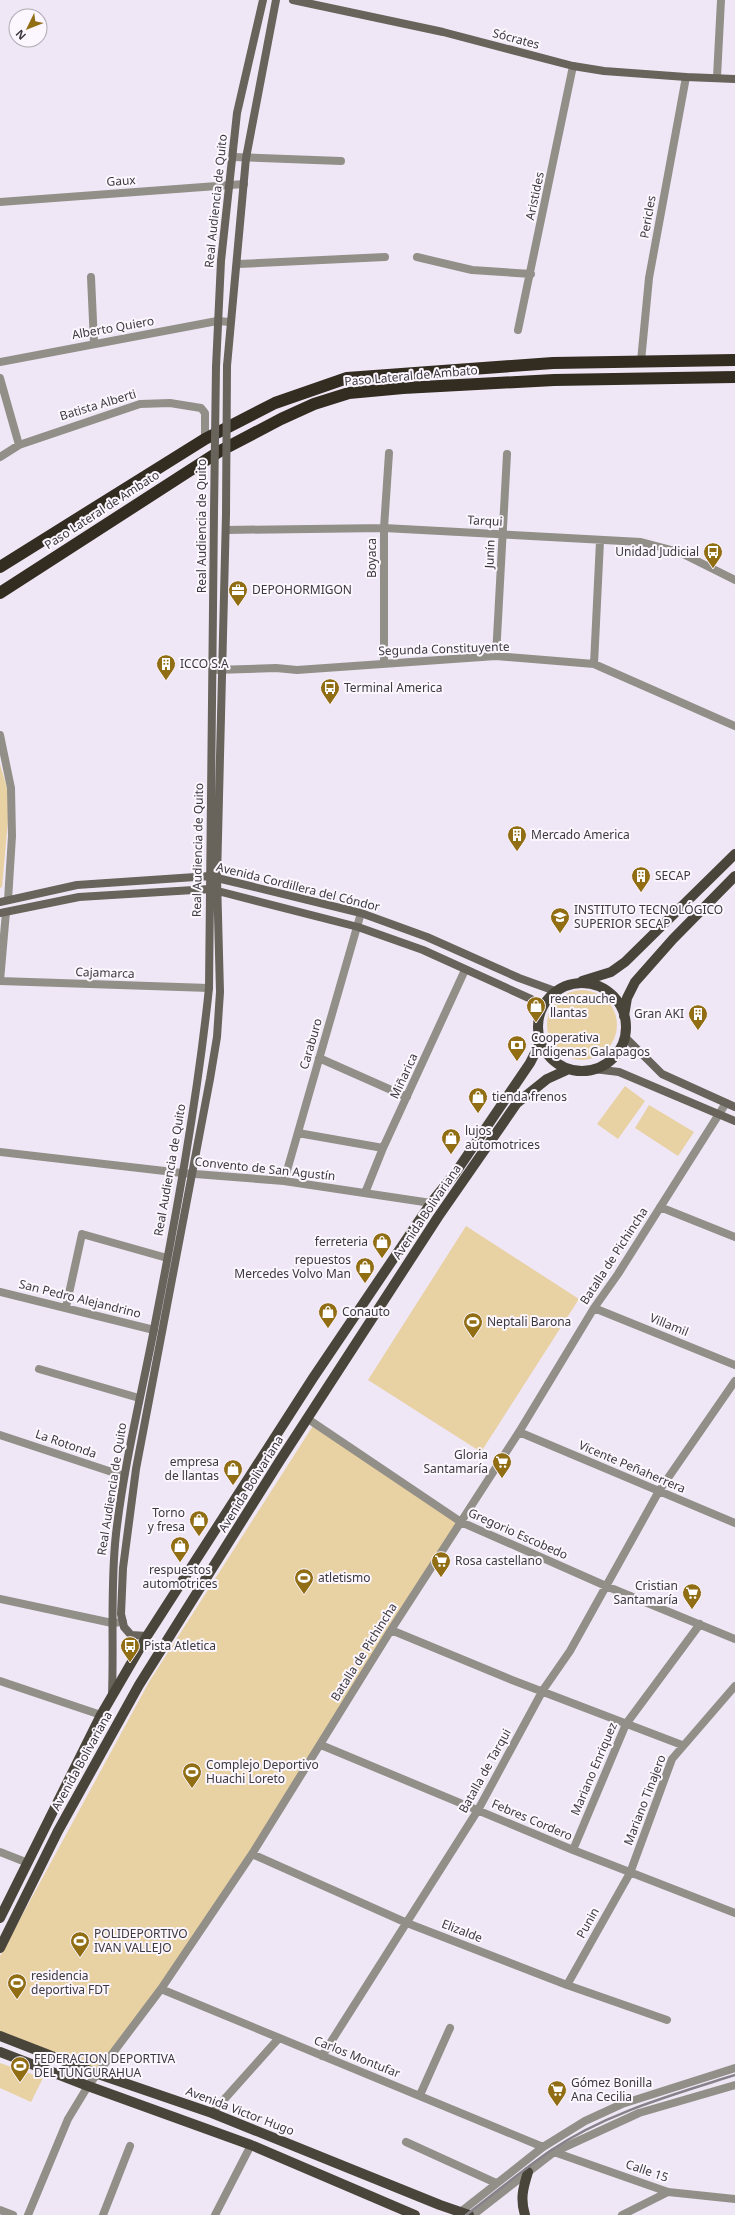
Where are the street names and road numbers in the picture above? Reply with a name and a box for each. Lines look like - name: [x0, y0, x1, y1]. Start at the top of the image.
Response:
- street label: Sócrates: [491, 24, 542, 53]
- street label: Real Audiencia de Quito: [200, 133, 231, 269]
- street label: Aristides: [521, 170, 548, 222]
- street label: Gaux: [106, 171, 137, 190]
- street label: Pericles: [635, 194, 660, 240]
- street label: Alberto Quiero: [70, 312, 155, 343]
- street label: Paso Lateral de Ambato: [344, 361, 478, 390]
- street label: Batista Alberti: [57, 385, 138, 424]
- street label: Real Audiencia de Quito: [193, 459, 210, 593]
- street label: Paso Lateral de Ambato: [41, 466, 162, 553]
- street label: Tarqui: [467, 511, 503, 530]
- street label: Boyaca: [363, 538, 380, 578]
- street label: Junín: [480, 539, 499, 570]
- street label: Segunda Constituyente: [378, 638, 510, 659]
- street label: Real Audiencia de Quito: [188, 783, 207, 917]
- street label: Avenida Cordillera del Cóndor: [215, 858, 382, 915]
- street label: Cajamarca: [75, 963, 135, 982]
- street label: Caraburo: [295, 1016, 326, 1071]
- street label: Miñarica: [386, 1050, 422, 1101]
- street label: Real Audiencia de Quito: [149, 1102, 190, 1238]
- street label: Convento de San Agustín: [194, 1153, 336, 1184]
- street label: Avenida Bolivariana: [388, 1161, 465, 1263]
- street label: Batalla de Pichincha: [576, 1204, 651, 1308]
- street label: San Pedro Alejandrino: [17, 1275, 143, 1322]
- street label: Villamil: [647, 1309, 691, 1340]
- street label: Real Audiencia de Quito: [93, 1421, 130, 1557]
- street label: La Rotonda: [33, 1425, 99, 1462]
- street label: Avenida Bolivariana: [214, 1432, 287, 1535]
- street label: Vicente Peñaherrera: [576, 1436, 688, 1497]
- street label: Gregorio Escobedo: [466, 1504, 571, 1563]
- street label: Batalla de Pichincha: [326, 1599, 401, 1704]
- street label: Avenida Bolivariana: [47, 1708, 116, 1814]
- street label: Mariano Enriquez: [566, 1719, 621, 1818]
- street label: Batalla de Tarqui: [454, 1726, 515, 1816]
- street label: Mariano Tinajero: [619, 1752, 670, 1848]
- street label: Febres Cordero: [489, 1795, 575, 1844]
- street label: Punin: [572, 1904, 603, 1941]
- street label: Elizalde: [439, 1915, 485, 1946]
- street label: Carlos Montufar: [312, 2031, 403, 2082]
- street label: Avenida Victor Hugo: [183, 2082, 297, 2139]
- street label: Calle 15: [624, 2155, 671, 2186]

